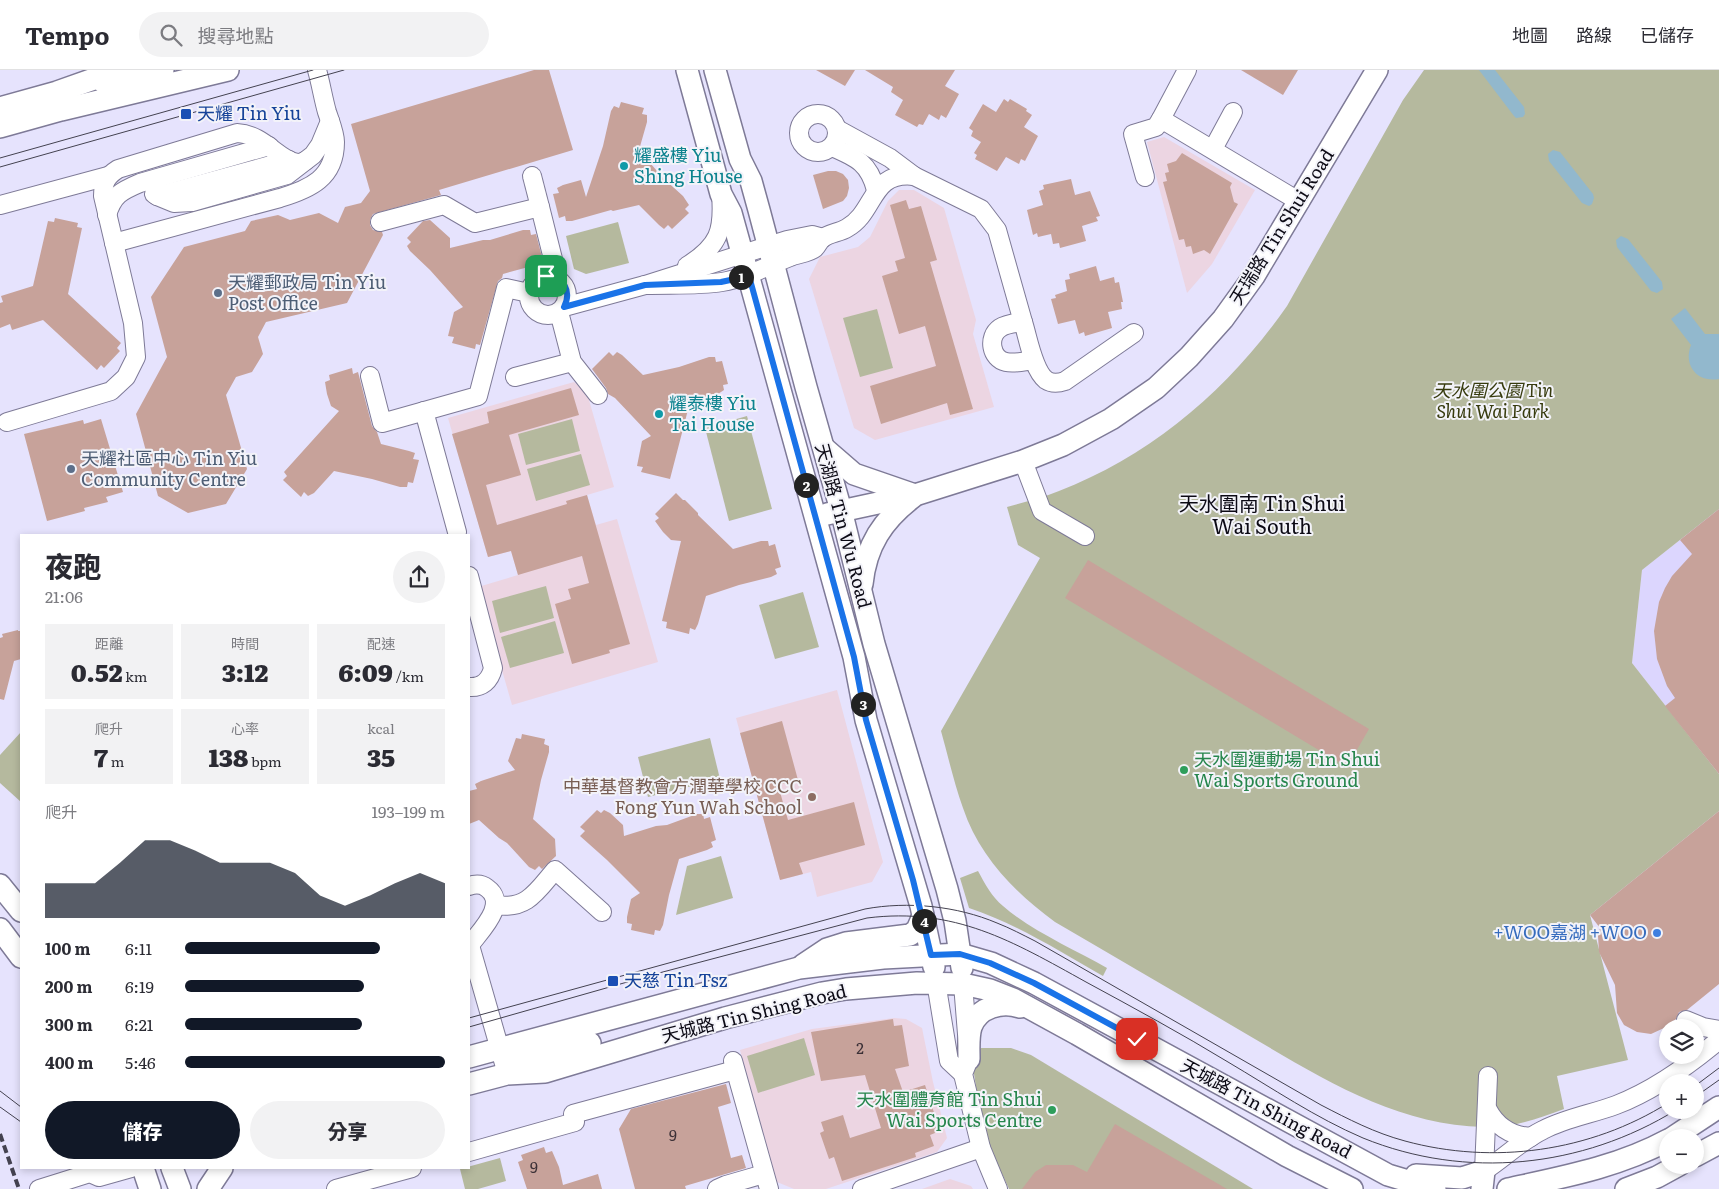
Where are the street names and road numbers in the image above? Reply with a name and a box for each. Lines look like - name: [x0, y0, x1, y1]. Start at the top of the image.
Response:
- street label: 天瑞路 Tin Shui Road: [1222, 143, 1340, 309]
- street label: 天湖路 Tin Wu Road: [809, 440, 879, 611]
- street label: 天城路 Tin Shing Road: [658, 976, 849, 1049]
- street label: 天城路 Tin Shing Road: [1176, 1051, 1357, 1164]

